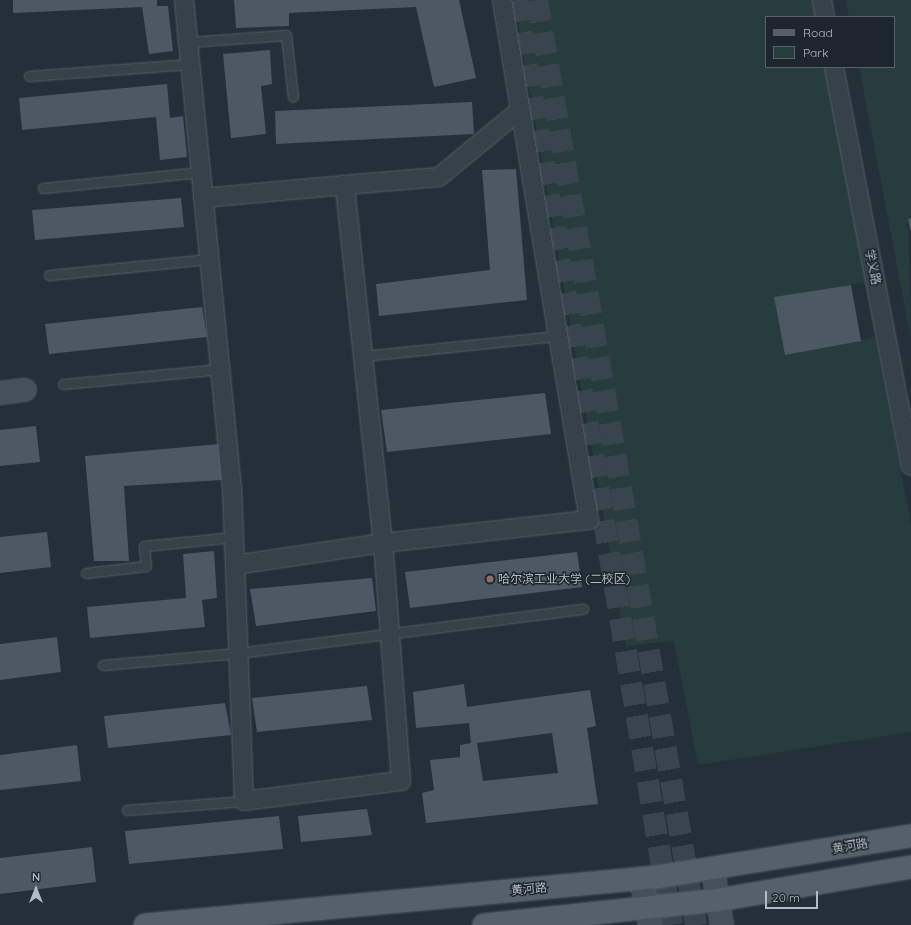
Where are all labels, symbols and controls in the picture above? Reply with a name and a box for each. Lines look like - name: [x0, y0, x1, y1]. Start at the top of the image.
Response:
- legend: [765, 16, 895, 68]
- text: Road: [803, 25, 833, 40]
- text: Park: [803, 45, 828, 60]
- street label: 学义路: [862, 248, 884, 286]
- place label: 哈尔滨工业大学 (二校区): [498, 572, 630, 586]
- marker: 哈尔滨工业大学 (二校区): [485, 574, 495, 584]
- street label: 黄河路: [831, 836, 869, 856]
- north arrow: [16, 869, 56, 909]
- text: N: [32, 870, 40, 884]
- street label: 黄河路: [510, 880, 548, 898]
- scale bar: [767, 883, 820, 909]
- text: 20 m: [772, 890, 800, 905]

